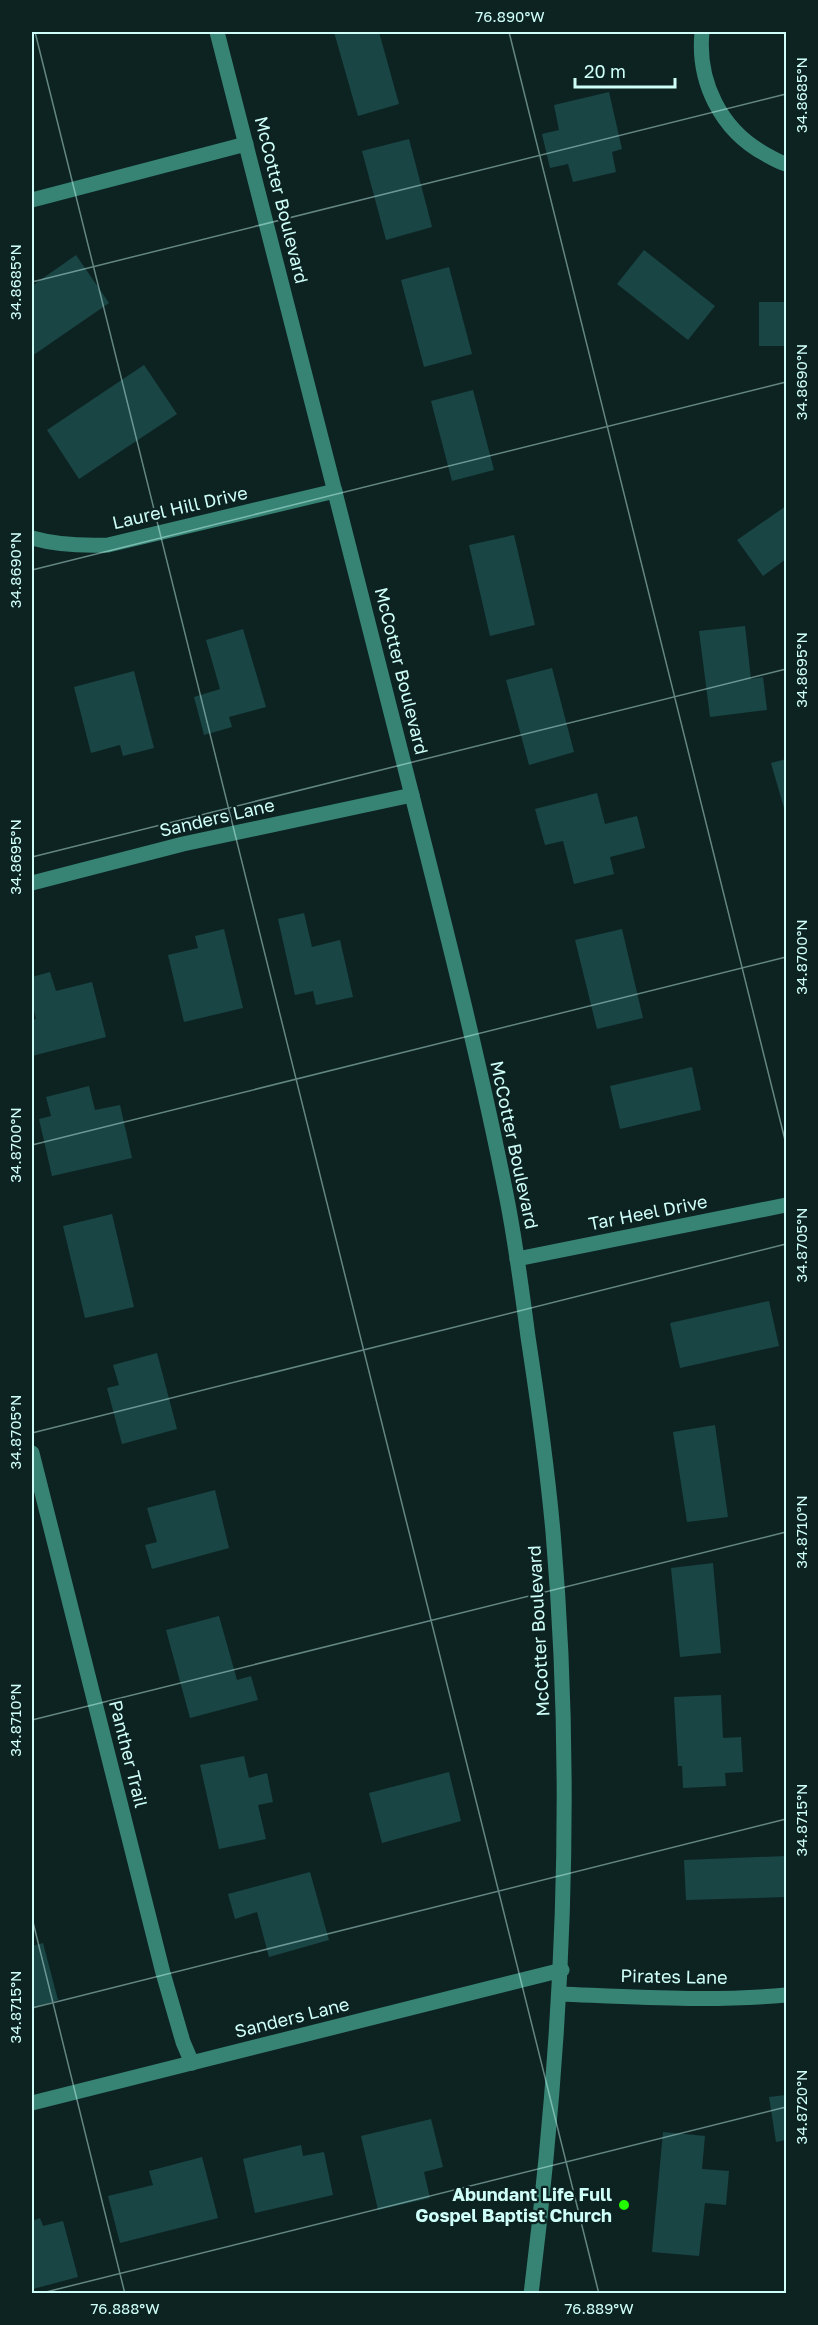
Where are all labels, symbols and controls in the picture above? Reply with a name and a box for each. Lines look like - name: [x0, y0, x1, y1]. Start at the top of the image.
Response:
- text: 76.890°W: [475, 7, 545, 25]
- scale bar: [575, 51, 676, 89]
- text: 34.8685°N: [792, 57, 810, 133]
- text: 20 m: [584, 60, 626, 82]
- street label: McCotter Boulevard: [251, 114, 313, 286]
- text: 34.8685°N: [6, 244, 24, 320]
- text: 34.8690°N: [792, 344, 810, 420]
- street label: Laurel Hill Drive: [110, 481, 250, 533]
- text: 34.8690°N: [6, 532, 24, 608]
- street label: McCotter Boulevard: [371, 585, 433, 757]
- text: 34.8695°N: [792, 632, 810, 708]
- street label: Sanders Lane: [157, 793, 276, 841]
- text: 34.8695°N: [6, 819, 24, 895]
- text: 34.8700°N: [792, 919, 810, 995]
- street label: McCotter Boulevard: [486, 1059, 544, 1231]
- text: 34.8700°N: [6, 1107, 24, 1183]
- street label: Tar Heel Drive: [586, 1190, 709, 1234]
- text: 34.8705°N: [792, 1208, 810, 1282]
- text: 34.8705°N: [6, 1395, 24, 1469]
- text: 34.8710°N: [792, 1495, 810, 1569]
- street label: McCotter Boulevard: [523, 1545, 553, 1717]
- text: 34.8710°N: [6, 1683, 24, 1757]
- street label: Panther Trail: [105, 1698, 153, 1810]
- text: 34.8715°N: [792, 1784, 810, 1856]
- street label: Pirates Lane: [620, 1964, 728, 1988]
- text: 34.8715°N: [6, 1971, 24, 2043]
- street label: Sanders Lane: [232, 1992, 351, 2042]
- text: 34.8720°N: [792, 2070, 810, 2144]
- place label: Abundant Life Full Gospel Baptist Church: [415, 2183, 612, 2226]
- marker: Abundant Life Full Gospel Baptist Church: [617, 2198, 631, 2212]
- text: 76.888°W: [90, 2299, 160, 2317]
- text: 76.889°W: [564, 2299, 634, 2317]

